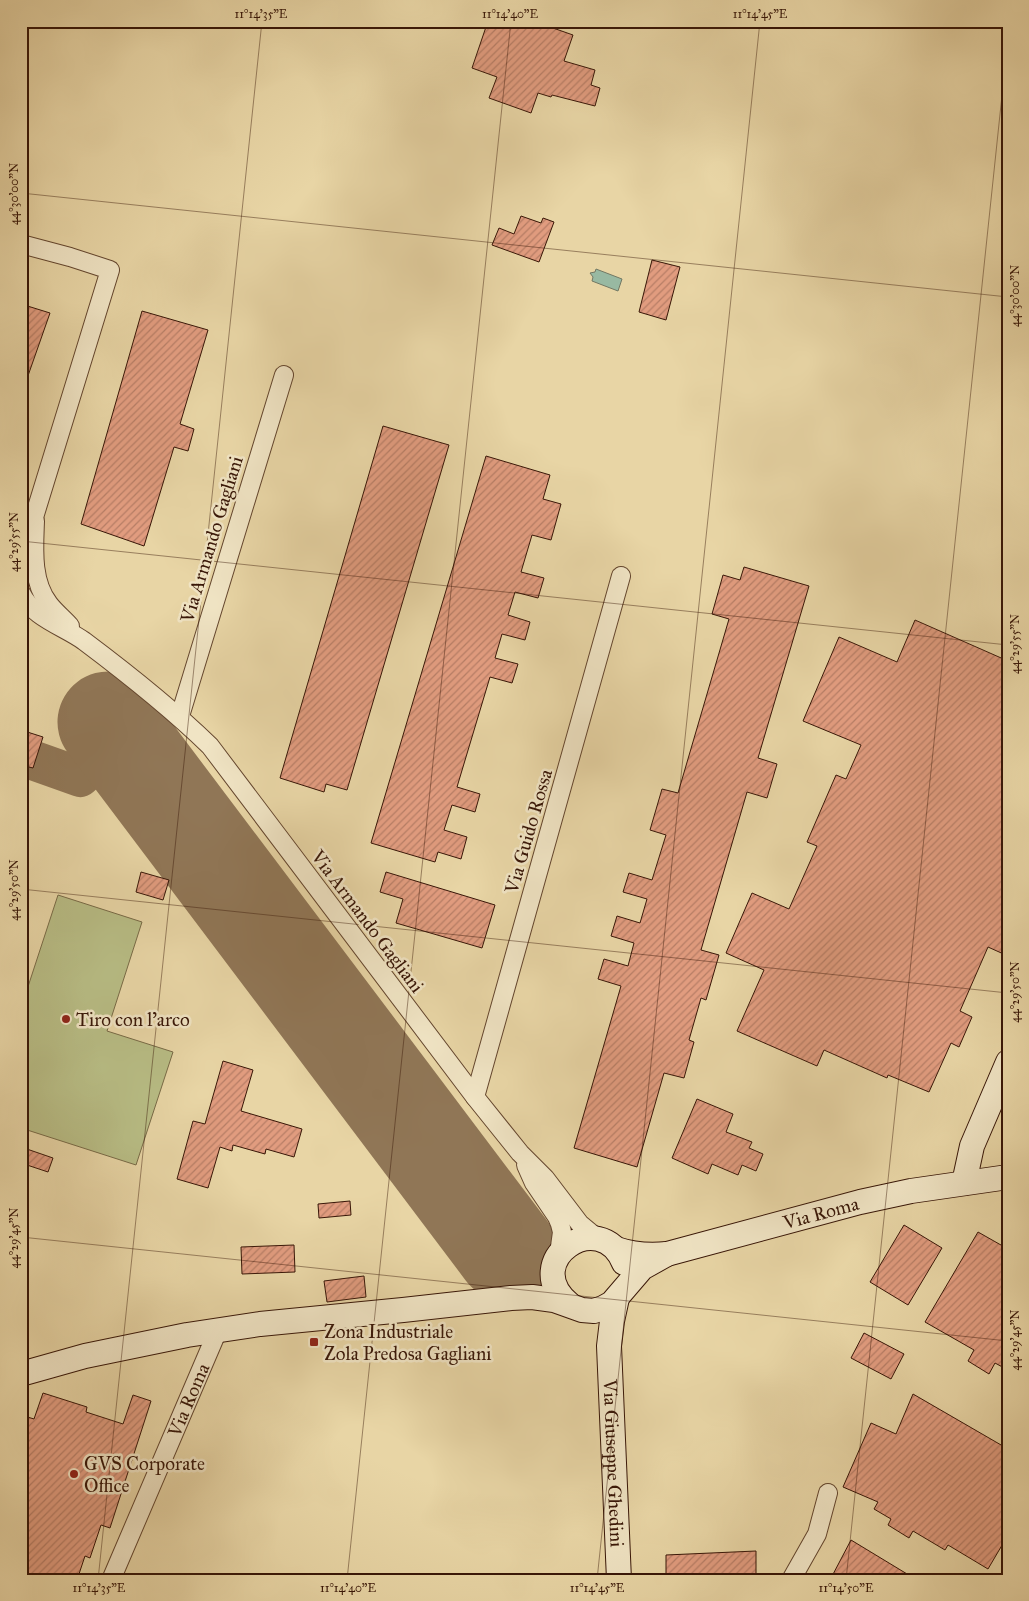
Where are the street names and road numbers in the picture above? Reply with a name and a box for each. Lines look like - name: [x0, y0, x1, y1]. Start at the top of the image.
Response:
- street label: Via Armando Gagliani: [175, 453, 249, 626]
- street label: Via Guido Rossa: [500, 766, 557, 897]
- street label: Via Armando Gagliani: [305, 845, 429, 998]
- street label: Via Roma: [780, 1192, 862, 1234]
- street label: Via Roma: [162, 1359, 215, 1441]
- street label: Via Giuseppe Ghedini: [598, 1378, 629, 1548]

